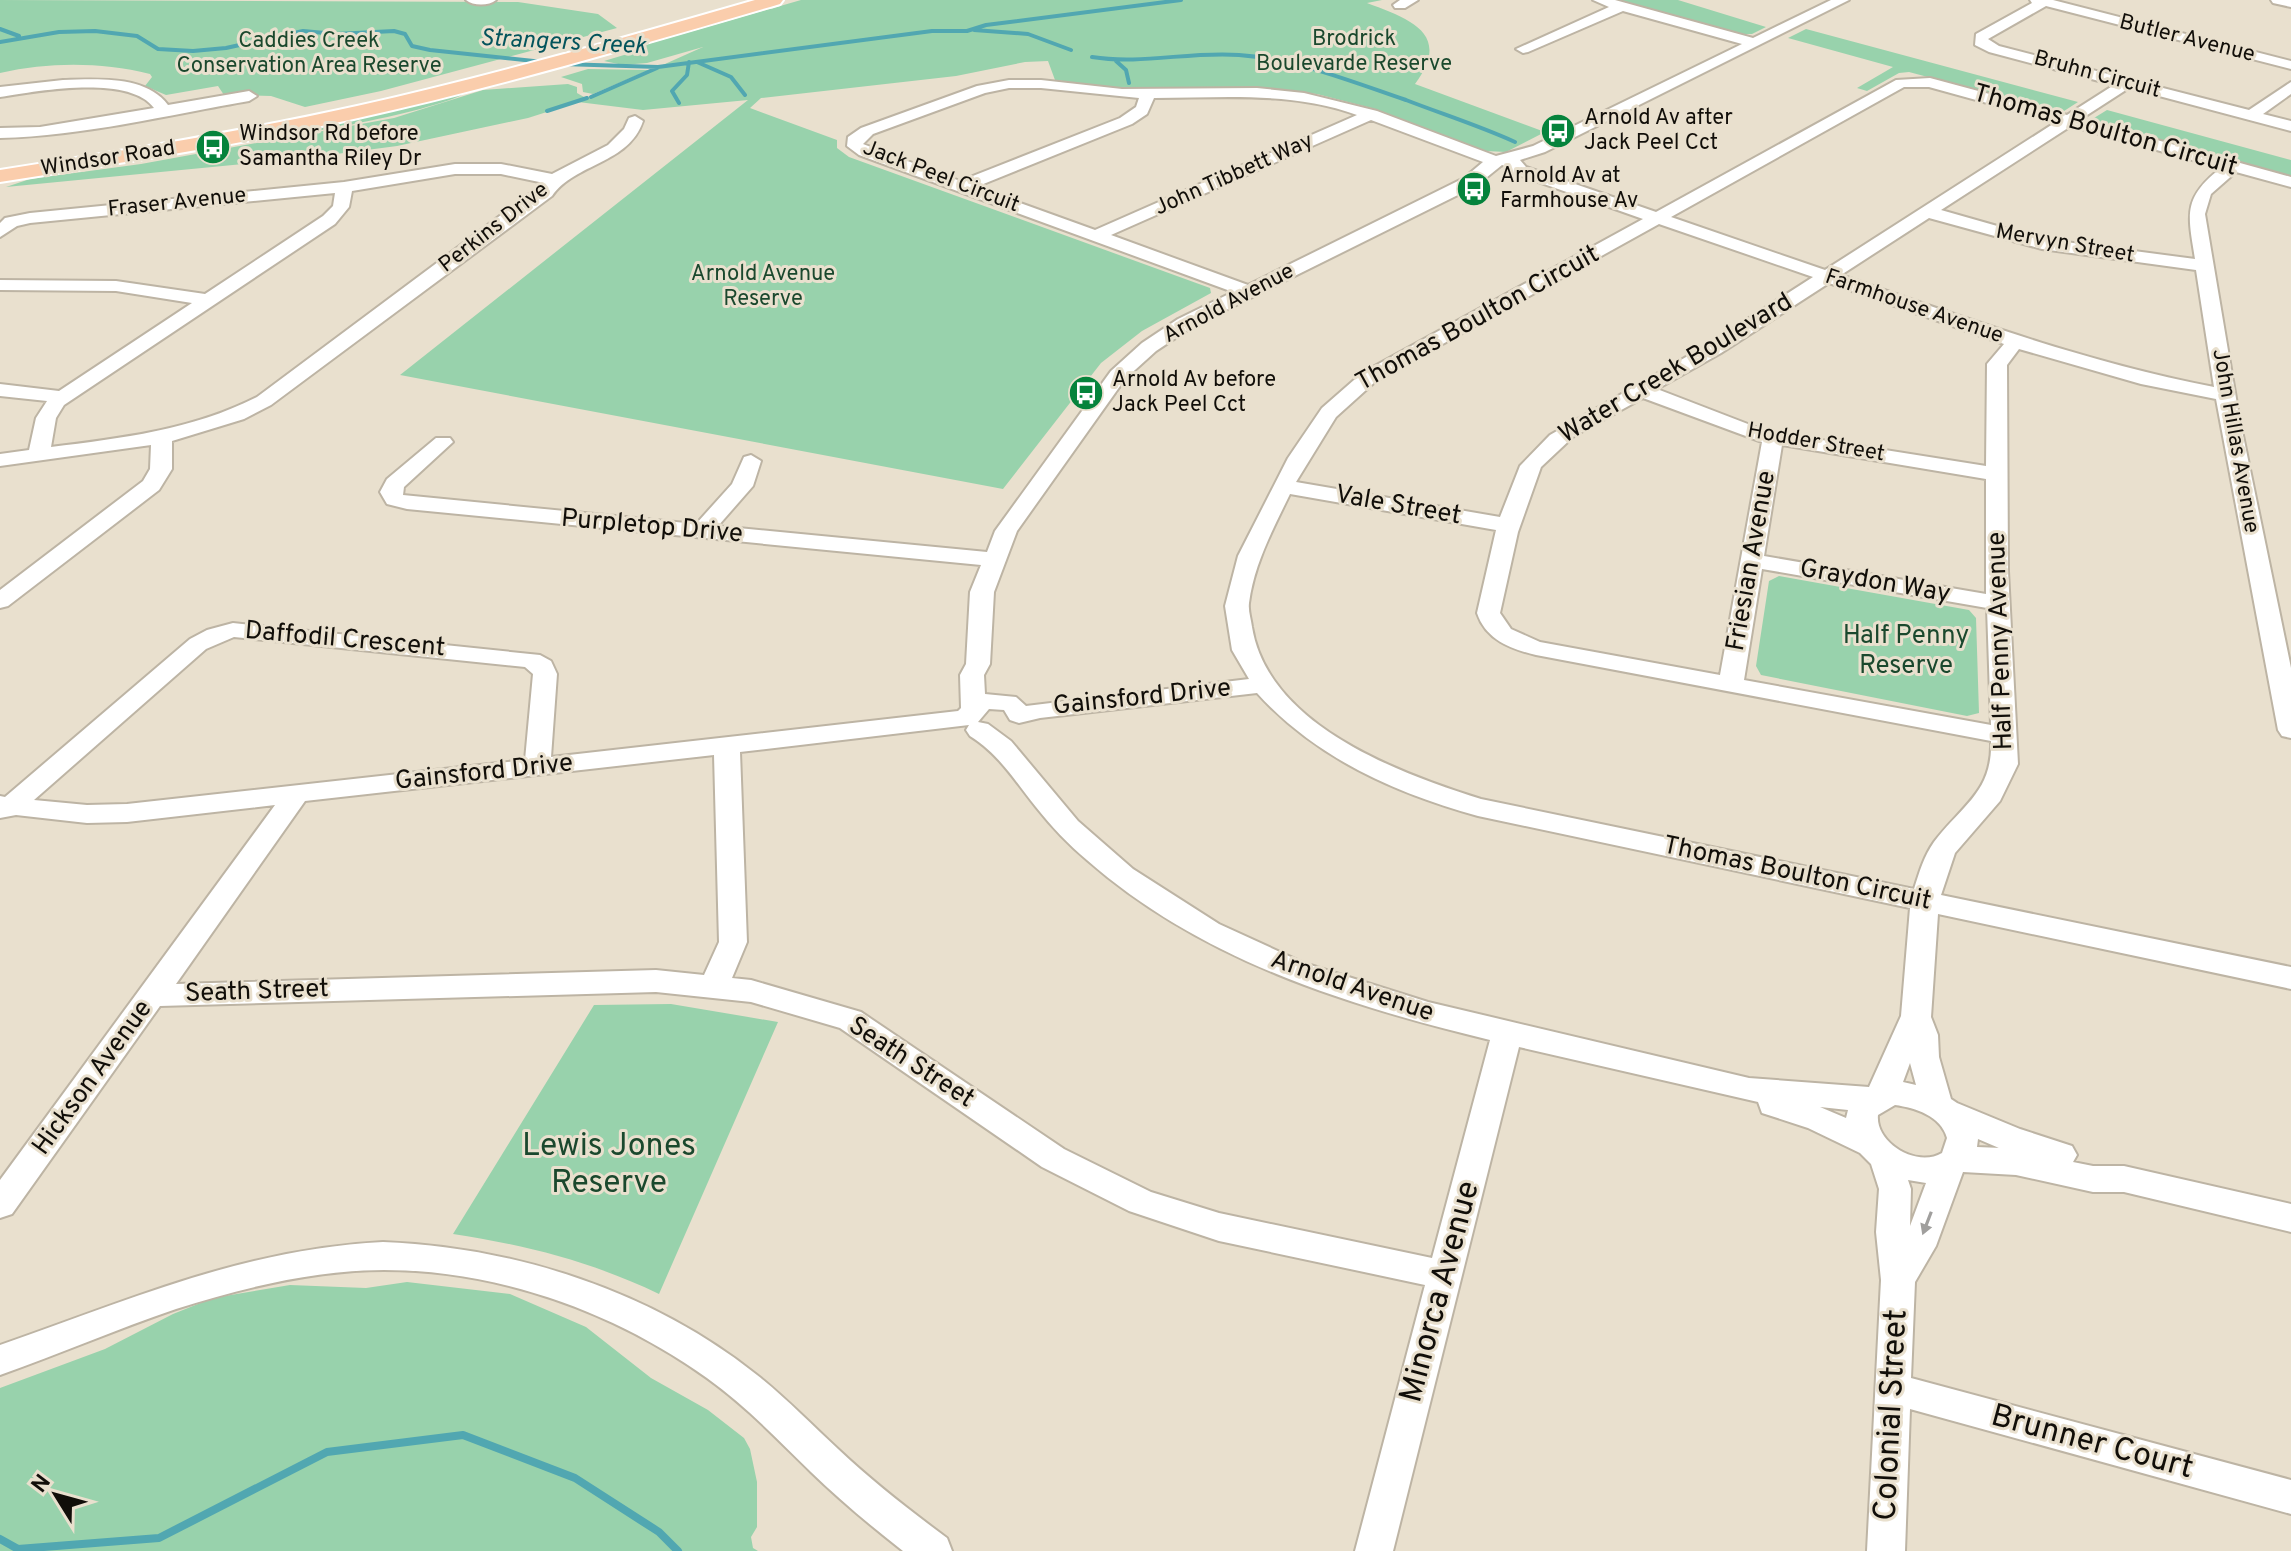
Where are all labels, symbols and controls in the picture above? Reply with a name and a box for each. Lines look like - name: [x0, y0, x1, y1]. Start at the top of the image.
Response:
- street label: Butler Avenue: [2116, 9, 2258, 69]
- water label: Strangers Creek: [479, 24, 648, 62]
- park label: Brodrick Boulevarde Reserve: [1256, 26, 1452, 78]
- park label: Caddies Creek Conservation Area Reserve: [176, 28, 442, 80]
- street label: Bruhn Circuit: [2031, 45, 2163, 105]
- street label: Thomas Boulton Circuit: [1969, 77, 2241, 185]
- place label: Arnold Av after Jack Peel Cct: [1584, 105, 1733, 157]
- bus stop icon: Arnold Av after Jack Peel Cct: [1539, 112, 1577, 150]
- place label: Windsor Rd before Samantha Riley Dr: [239, 121, 422, 173]
- bus stop icon: Windsor Rd before Samantha Riley Dr: [194, 128, 232, 166]
- street label: John Tibbett Way: [1150, 128, 1318, 222]
- street label: Windsor Road: [39, 135, 177, 183]
- street label: Jack Peel Circuit: [859, 135, 1023, 219]
- place label: Arnold Av at Farmhouse Av: [1500, 163, 1638, 215]
- bus stop icon: Arnold Av at Farmhouse Av: [1455, 170, 1493, 208]
- street label: Perkins Drive: [434, 177, 554, 279]
- street label: Fraser Avenue: [106, 182, 248, 224]
- street label: Mervyn Street: [1994, 219, 2136, 269]
- street label: Thomas Boulton Circuit: [1350, 238, 1606, 400]
- street label: Arnold Avenue: [1159, 258, 1299, 350]
- park label: Arnold Avenue Reserve: [691, 261, 835, 313]
- street label: Farmhouse Avenue: [1821, 264, 2007, 350]
- street label: Water Creek Boulevard: [1553, 286, 1799, 452]
- street label: John Hillas Avenue: [2205, 347, 2265, 535]
- place label: Arnold Av before Jack Peel Cct: [1112, 367, 1276, 419]
- bus stop icon: Arnold Av before Jack Peel Cct: [1067, 374, 1105, 412]
- street label: Hodder Street: [1745, 418, 1887, 468]
- street label: Friesian Avenue: [1720, 468, 1784, 654]
- street label: Vale Street: [1332, 479, 1464, 533]
- street label: Purpletop Drive: [560, 503, 744, 551]
- street label: Half Penny Avenue: [1981, 531, 2021, 751]
- street label: Graydon Way: [1797, 553, 1953, 611]
- street label: Daffodil Crescent: [243, 615, 447, 665]
- park label: Half Penny Reserve: [1843, 620, 1969, 683]
- street label: Gainsford Drive: [1051, 672, 1233, 724]
- street label: Gainsford Drive: [393, 747, 575, 799]
- street label: Thomas Boulton Circuit: [1660, 829, 1934, 919]
- street label: Arnold Avenue: [1266, 944, 1438, 1030]
- street label: Seath Street: [185, 973, 329, 1011]
- street label: Hickson Avenue: [26, 994, 160, 1162]
- street label: Seath Street: [842, 1010, 980, 1116]
- park label: Lewis Jones Reserve: [522, 1127, 696, 1204]
- street label: Minorca Avenue: [1392, 1177, 1490, 1407]
- one-way arrow: [1920, 1211, 1933, 1235]
- street label: Colonial Street: [1866, 1308, 1918, 1522]
- street label: Brunner Court: [1986, 1397, 2198, 1489]
- north arrow: [16, 1455, 96, 1535]
- text: N: [26, 1470, 58, 1499]

